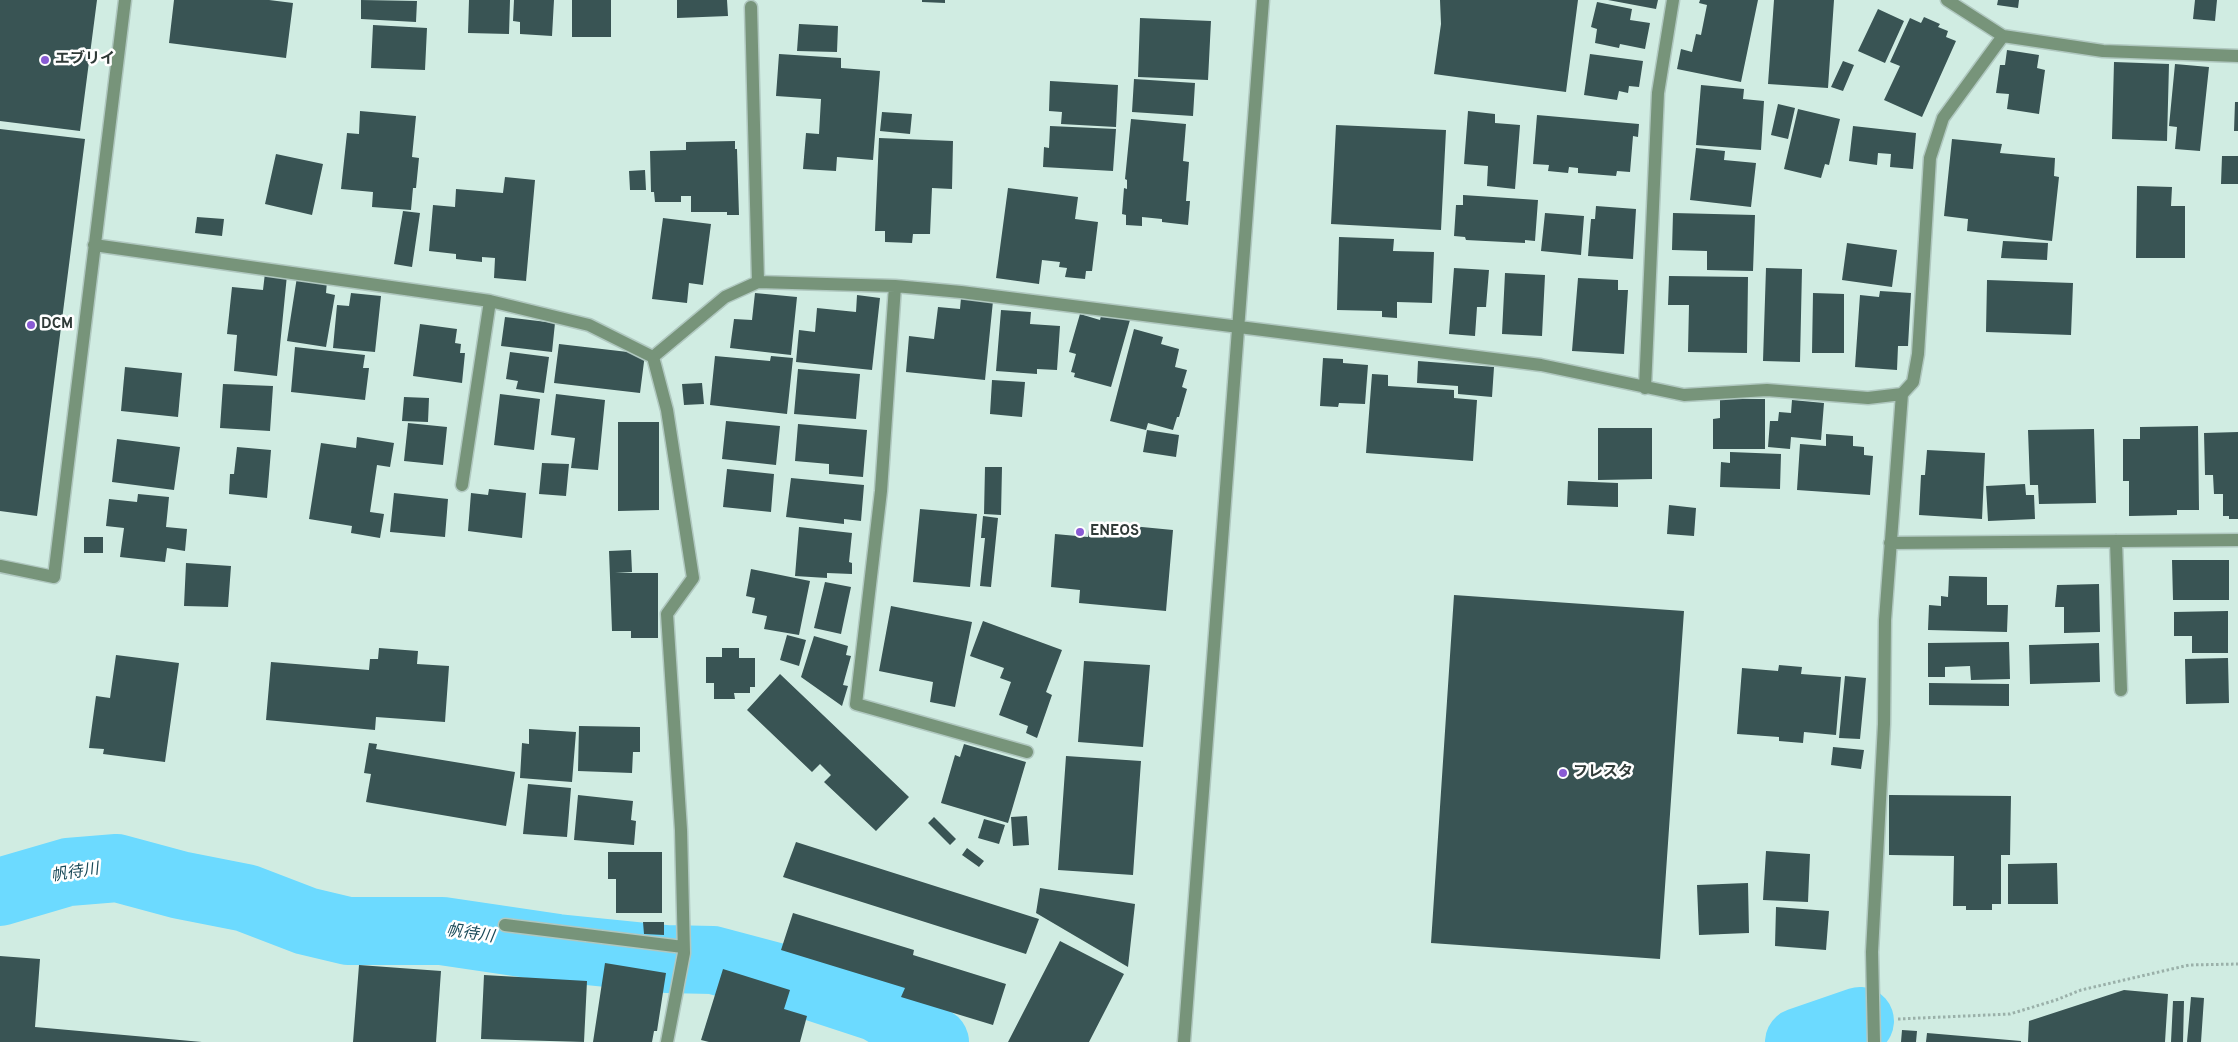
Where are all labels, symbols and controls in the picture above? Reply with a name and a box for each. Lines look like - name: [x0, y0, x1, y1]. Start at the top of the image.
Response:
- place label: エブリイ: [55, 51, 115, 69]
- marker: エブリイ: [39, 54, 51, 66]
- place label: DCM: [41, 316, 73, 334]
- marker: DCM: [25, 319, 37, 331]
- place label: ENEOS: [1090, 523, 1139, 541]
- marker: ENEOS: [1074, 526, 1086, 538]
- place label: フレスタ: [1573, 764, 1633, 782]
- marker: フレスタ: [1557, 767, 1569, 779]
- water label: 帆待川: [50, 861, 100, 887]
- water label: 帆待川: [445, 922, 495, 948]

